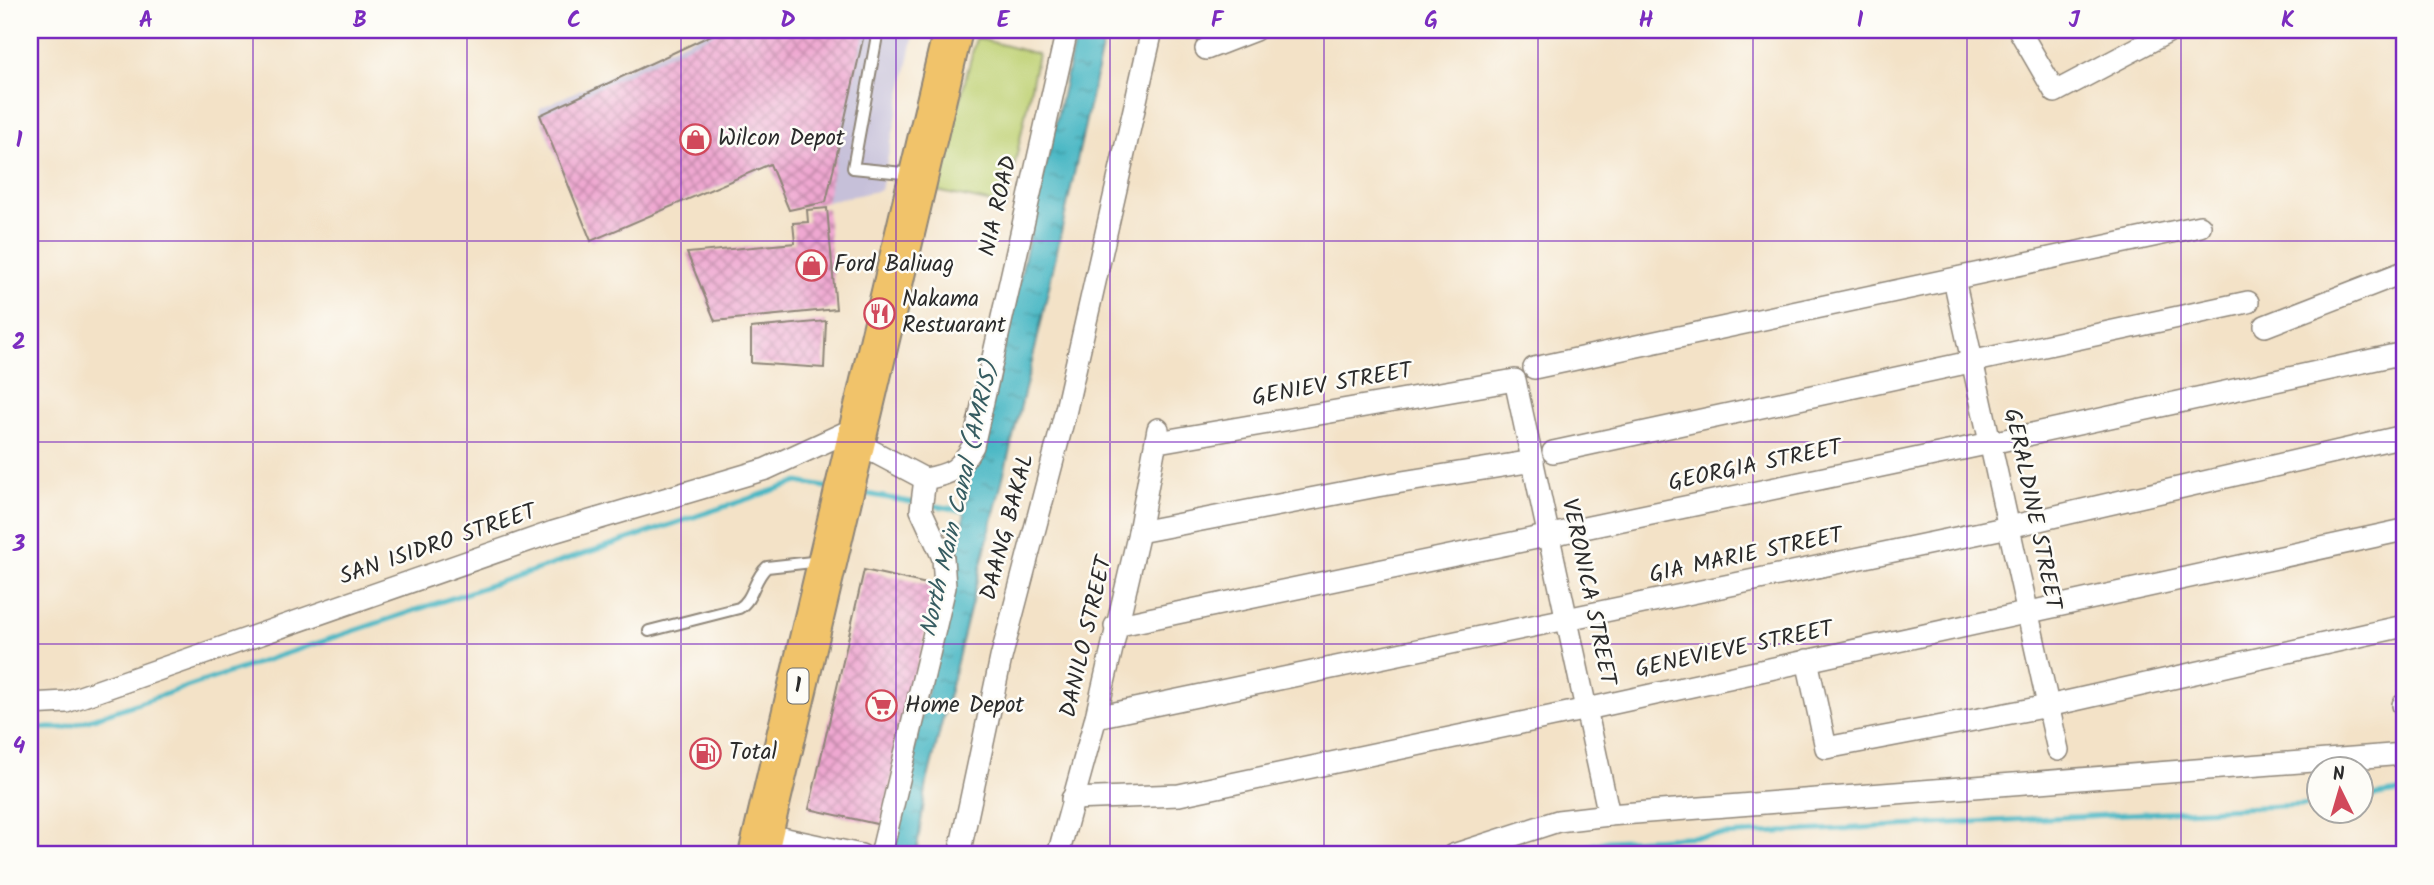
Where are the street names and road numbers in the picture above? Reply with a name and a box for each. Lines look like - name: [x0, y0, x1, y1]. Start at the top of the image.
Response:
- street label: NIA ROAD: [970, 152, 1028, 260]
- street label: GENIEV STREET: [1249, 353, 1417, 417]
- street label: GERALDINE STREET: [1993, 405, 2071, 615]
- street label: GEORGIA STREET: [1665, 430, 1847, 502]
- street label: DAANG BAKAL: [971, 450, 1045, 604]
- street label: SAN ISIDRO STREET: [335, 494, 543, 596]
- street label: VERONICA STREET: [1551, 495, 1626, 690]
- street label: GIA MARIE STREET: [1646, 518, 1848, 594]
- street label: DANILO STREET: [1051, 551, 1123, 721]
- street label: GENEVIEVE STREET: [1632, 611, 1838, 689]
- road number: 1: [788, 668, 808, 704]

